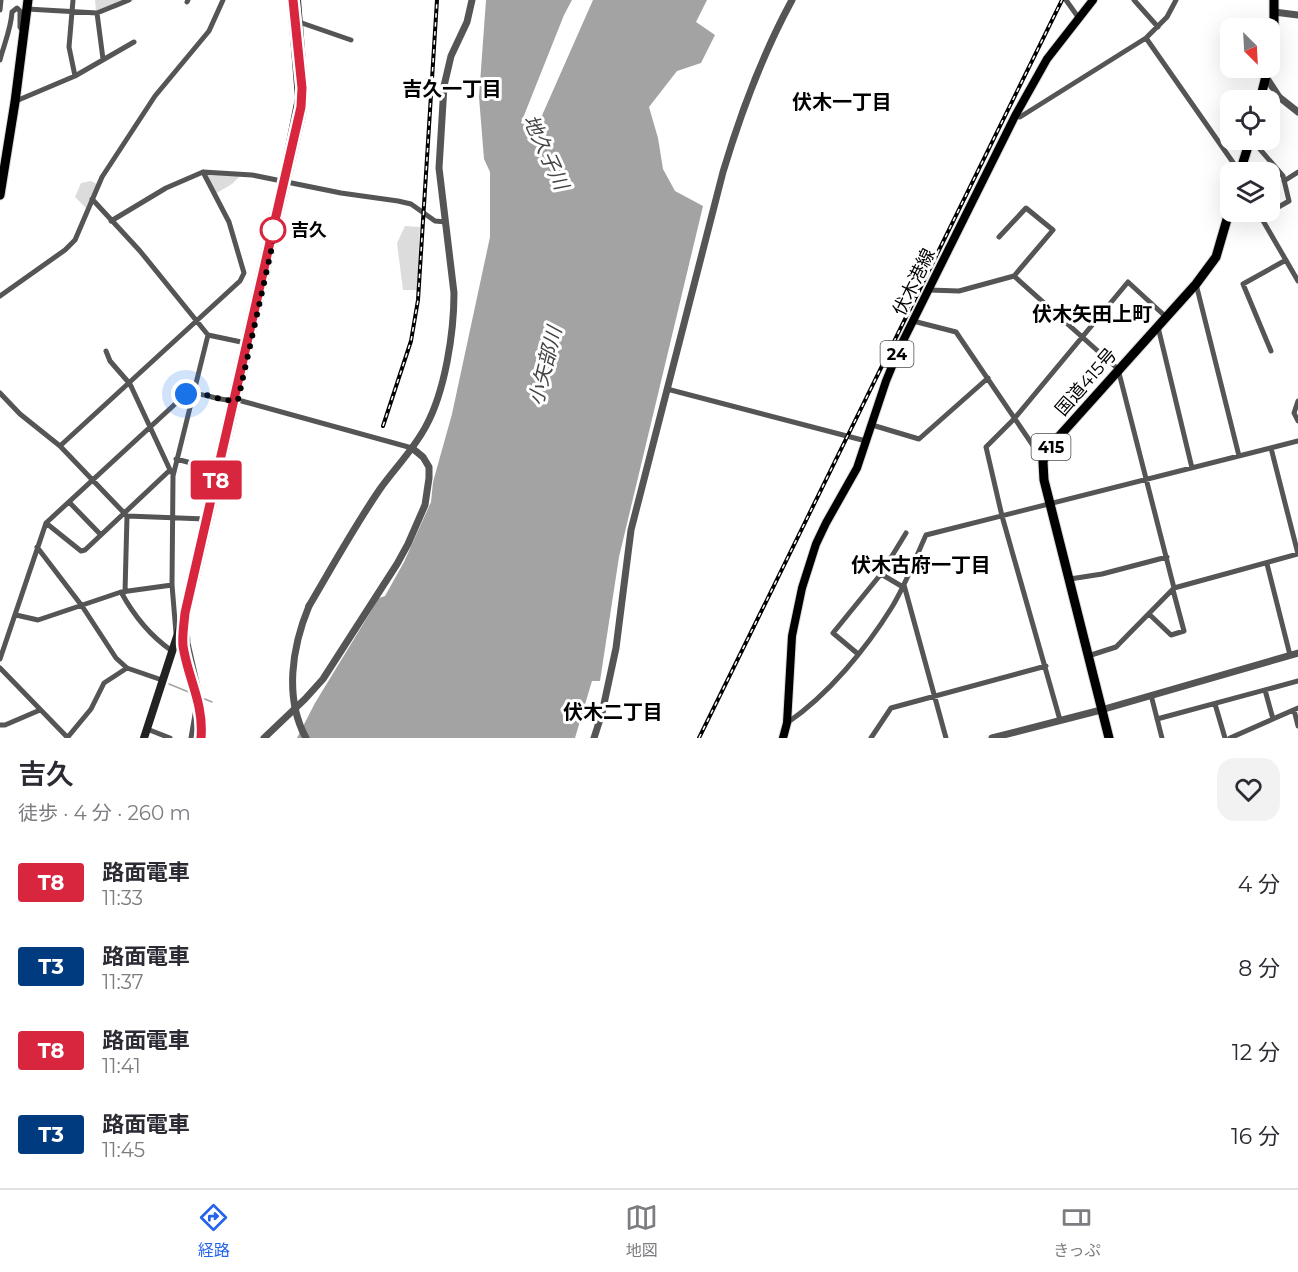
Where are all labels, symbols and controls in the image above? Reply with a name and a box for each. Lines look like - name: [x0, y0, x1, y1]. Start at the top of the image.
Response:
- north arrow: [1220, 18, 1280, 78]
- map controls: [1220, 18, 1280, 222]
- district label: 吉久一丁目: [402, 77, 502, 101]
- district label: 伏木一丁目: [792, 90, 892, 114]
- button: locate: [1220, 90, 1280, 150]
- water label: 地久子川: [518, 111, 575, 195]
- button: layers: [1220, 162, 1280, 222]
- marker: 吉久: [260, 217, 286, 243]
- place label: 吉久: [291, 219, 327, 241]
- street label: 伏木港線: [888, 245, 940, 319]
- district label: 伏木矢田上町: [1032, 302, 1152, 326]
- water label: 小矢部川: [524, 322, 567, 408]
- road number: 24: [880, 341, 914, 367]
- street label: 国道415号: [1051, 344, 1121, 420]
- your location: [171, 379, 201, 409]
- road number: 415: [1032, 434, 1070, 460]
- line badge: T8: [189, 460, 243, 500]
- text: T8: [203, 468, 229, 493]
- district label: 伏木古府一丁目: [851, 553, 991, 577]
- district label: 伏木二丁目: [563, 700, 663, 724]
- text: 吉久: [18, 757, 74, 791]
- button: heart: [1217, 758, 1280, 821]
- text: 徒歩 · 4 分 · 260 m: [18, 801, 191, 825]
- text: 路面電車: [102, 859, 190, 886]
- text: T8: [38, 870, 64, 895]
- text: 4 分: [1238, 871, 1280, 898]
- text: 11:33: [102, 886, 143, 910]
- text: 路面電車: [102, 943, 190, 970]
- text: T3: [38, 954, 64, 979]
- text: 8 分: [1238, 955, 1280, 982]
- text: 11:37: [102, 970, 144, 994]
- text: 路面電車: [102, 1027, 190, 1054]
- text: T8: [38, 1038, 64, 1063]
- text: 12 分: [1232, 1039, 1280, 1066]
- text: 11:41: [102, 1054, 141, 1078]
- text: 路面電車: [102, 1111, 190, 1138]
- text: T3: [38, 1122, 64, 1147]
- text: 16 分: [1231, 1123, 1280, 1150]
- text: 11:45: [102, 1138, 145, 1162]
- tab: 経路: [197, 1201, 230, 1261]
- tab: 地図: [625, 1201, 658, 1261]
- tab: きっぷ: [1053, 1201, 1101, 1261]

